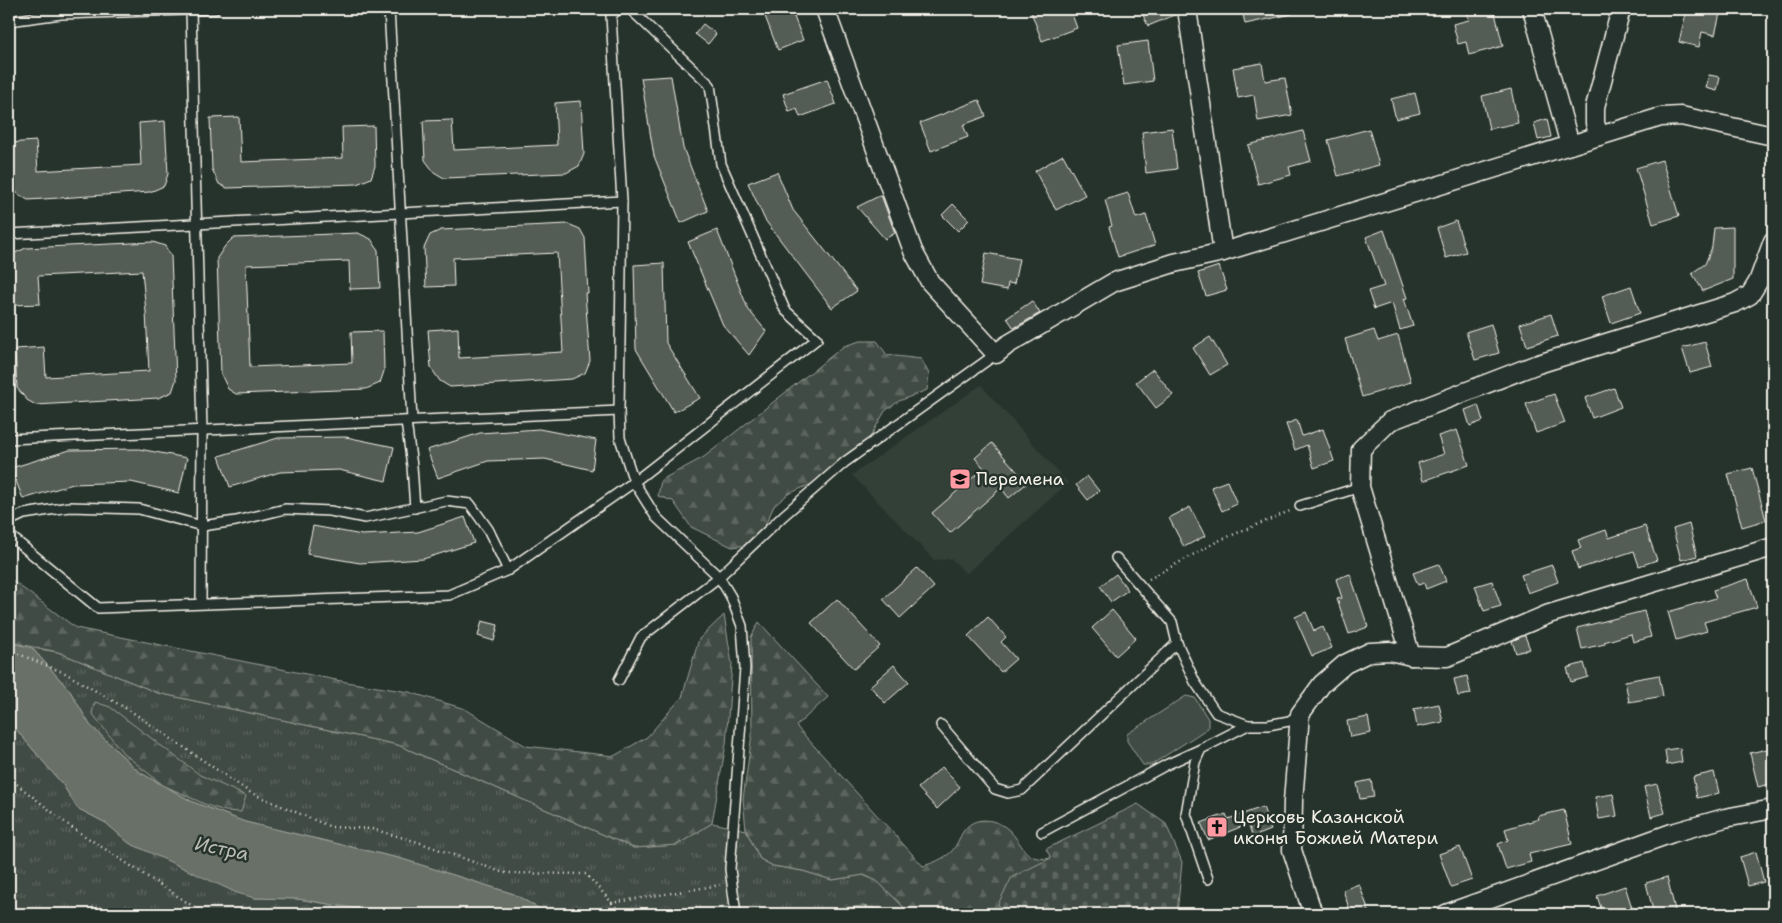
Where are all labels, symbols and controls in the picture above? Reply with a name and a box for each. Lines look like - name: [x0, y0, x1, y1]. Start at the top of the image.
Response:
- school or university icon: Перемена: [948, 467, 972, 491]
- place label: Перемена: [976, 467, 1064, 491]
- place label: Церковь Казанской иконы Божией Матери: [1233, 805, 1438, 850]
- church icon: Церковь Казанской иконы Божией Матери: [1205, 815, 1229, 839]
- water label: Истра: [192, 831, 251, 866]

